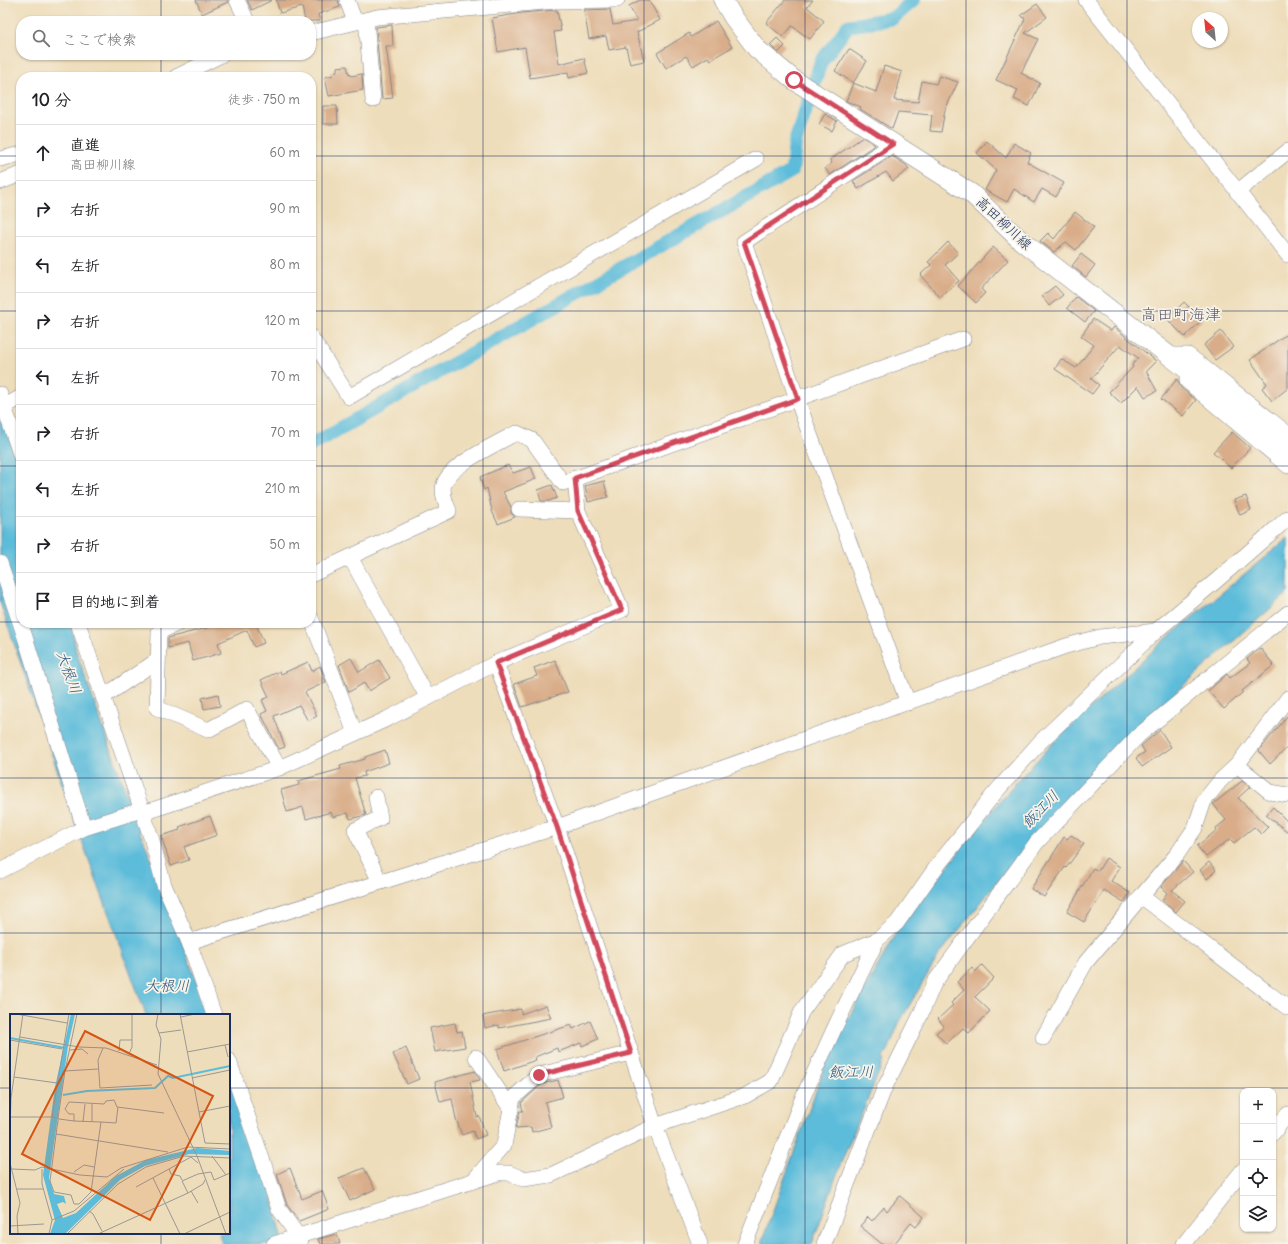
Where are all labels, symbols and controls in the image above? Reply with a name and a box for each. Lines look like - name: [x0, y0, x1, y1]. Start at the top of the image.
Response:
- north arrow: [1192, 12, 1228, 48]
- search box: [16, 16, 316, 60]
- icon: search: [30, 27, 52, 49]
- text: ここで検索: [62, 30, 137, 49]
- route start: [785, 71, 803, 89]
- text: 10 分: [32, 89, 71, 111]
- text: 徒歩 · 750 m: [228, 91, 300, 108]
- text: 直進: [70, 135, 100, 154]
- icon: ahead: [32, 142, 54, 164]
- text: 60 m: [269, 144, 300, 161]
- text: 高田柳川線: [70, 156, 135, 173]
- street label: 高田柳川線: [972, 193, 1036, 253]
- icon: right: [32, 198, 54, 220]
- text: 右折: [70, 200, 100, 219]
- text: 90 m: [269, 200, 300, 217]
- icon: left: [32, 254, 54, 276]
- text: 左折: [70, 256, 100, 275]
- text: 80 m: [269, 256, 300, 273]
- district label: 高田町海津: [1141, 304, 1221, 324]
- icon: right: [32, 310, 54, 332]
- text: 右折: [70, 312, 100, 331]
- text: 120 m: [265, 312, 300, 329]
- icon: left: [32, 366, 54, 388]
- text: 左折: [70, 368, 100, 387]
- text: 70 m: [271, 368, 300, 385]
- icon: right: [32, 422, 54, 444]
- text: 右折: [70, 424, 100, 443]
- text: 70 m: [271, 424, 300, 441]
- icon: left: [32, 478, 54, 500]
- text: 左折: [70, 480, 100, 499]
- text: 210 m: [265, 480, 300, 497]
- icon: right: [32, 534, 54, 556]
- text: 右折: [70, 536, 100, 555]
- text: 50 m: [269, 536, 300, 553]
- icon: arrive: [32, 590, 54, 612]
- text: 目的地に到着: [70, 592, 160, 611]
- water label: 大根川: [52, 648, 86, 696]
- water label: 飯江川: [1018, 786, 1062, 832]
- water label: 大根川: [144, 976, 190, 995]
- inset map: [10, 1014, 230, 1234]
- water label: 飯江川: [828, 1062, 874, 1081]
- route end: [530, 1066, 548, 1084]
- map controls: [1240, 1088, 1276, 1232]
- button: +: [1240, 1088, 1276, 1124]
- button: −: [1240, 1124, 1276, 1160]
- button: locate: [1240, 1160, 1276, 1196]
- button: layers: [1240, 1196, 1276, 1232]

